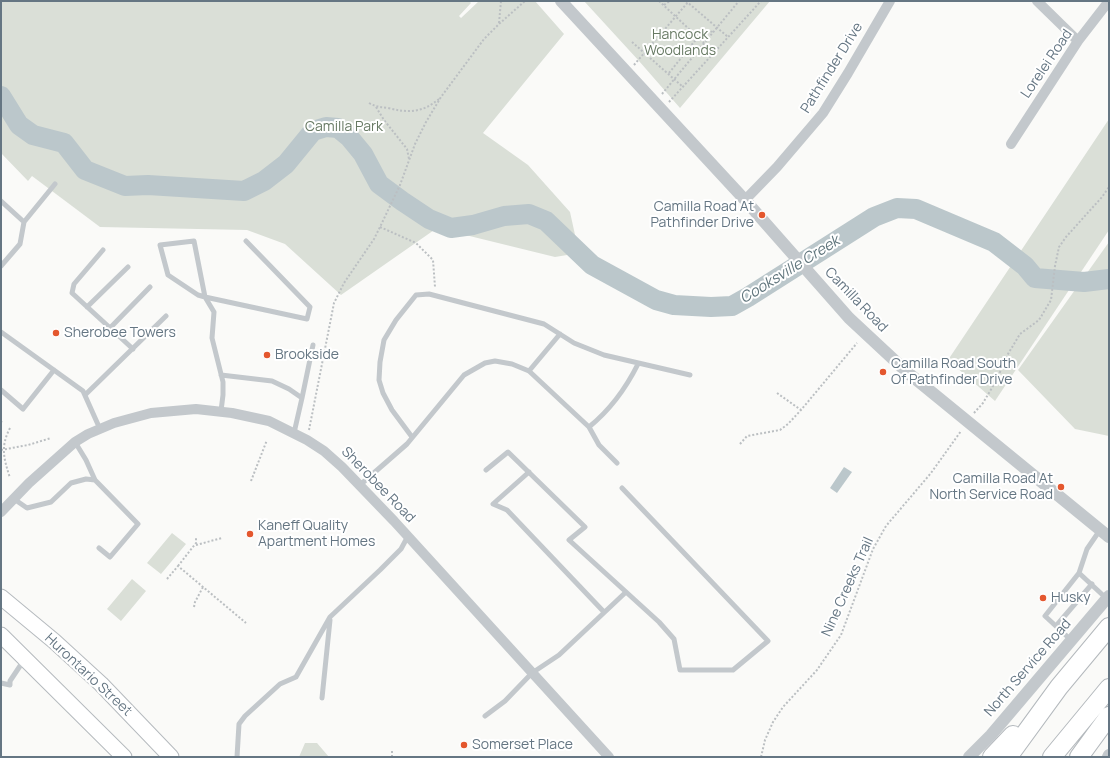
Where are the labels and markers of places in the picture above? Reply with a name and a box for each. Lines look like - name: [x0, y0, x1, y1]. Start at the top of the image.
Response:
- place label: Camilla Road At Pathfinder Drive: [650, 199, 754, 232]
- marker: Camilla Road At Pathfinder Drive: [757, 210, 767, 220]
- place label: Sherobee Towers: [64, 325, 176, 341]
- marker: Sherobee Towers: [51, 328, 61, 338]
- place label: Brookside: [275, 347, 339, 363]
- marker: Brookside: [262, 350, 272, 360]
- place label: Camilla Road South Of Pathfinder Drive: [891, 356, 1016, 388]
- marker: Camilla Road South Of Pathfinder Drive: [878, 367, 888, 377]
- place label: Camilla Road At North Service Road: [929, 471, 1053, 504]
- marker: Camilla Road At North Service Road: [1056, 482, 1066, 492]
- place label: Kaneff Quality Apartment Homes: [258, 518, 375, 550]
- marker: Kaneff Quality Apartment Homes: [245, 529, 255, 539]
- place label: Husky: [1051, 590, 1091, 606]
- marker: Husky: [1038, 593, 1048, 603]
- place label: Somerset Place: [472, 737, 573, 753]
- marker: Somerset Place: [459, 740, 469, 750]

